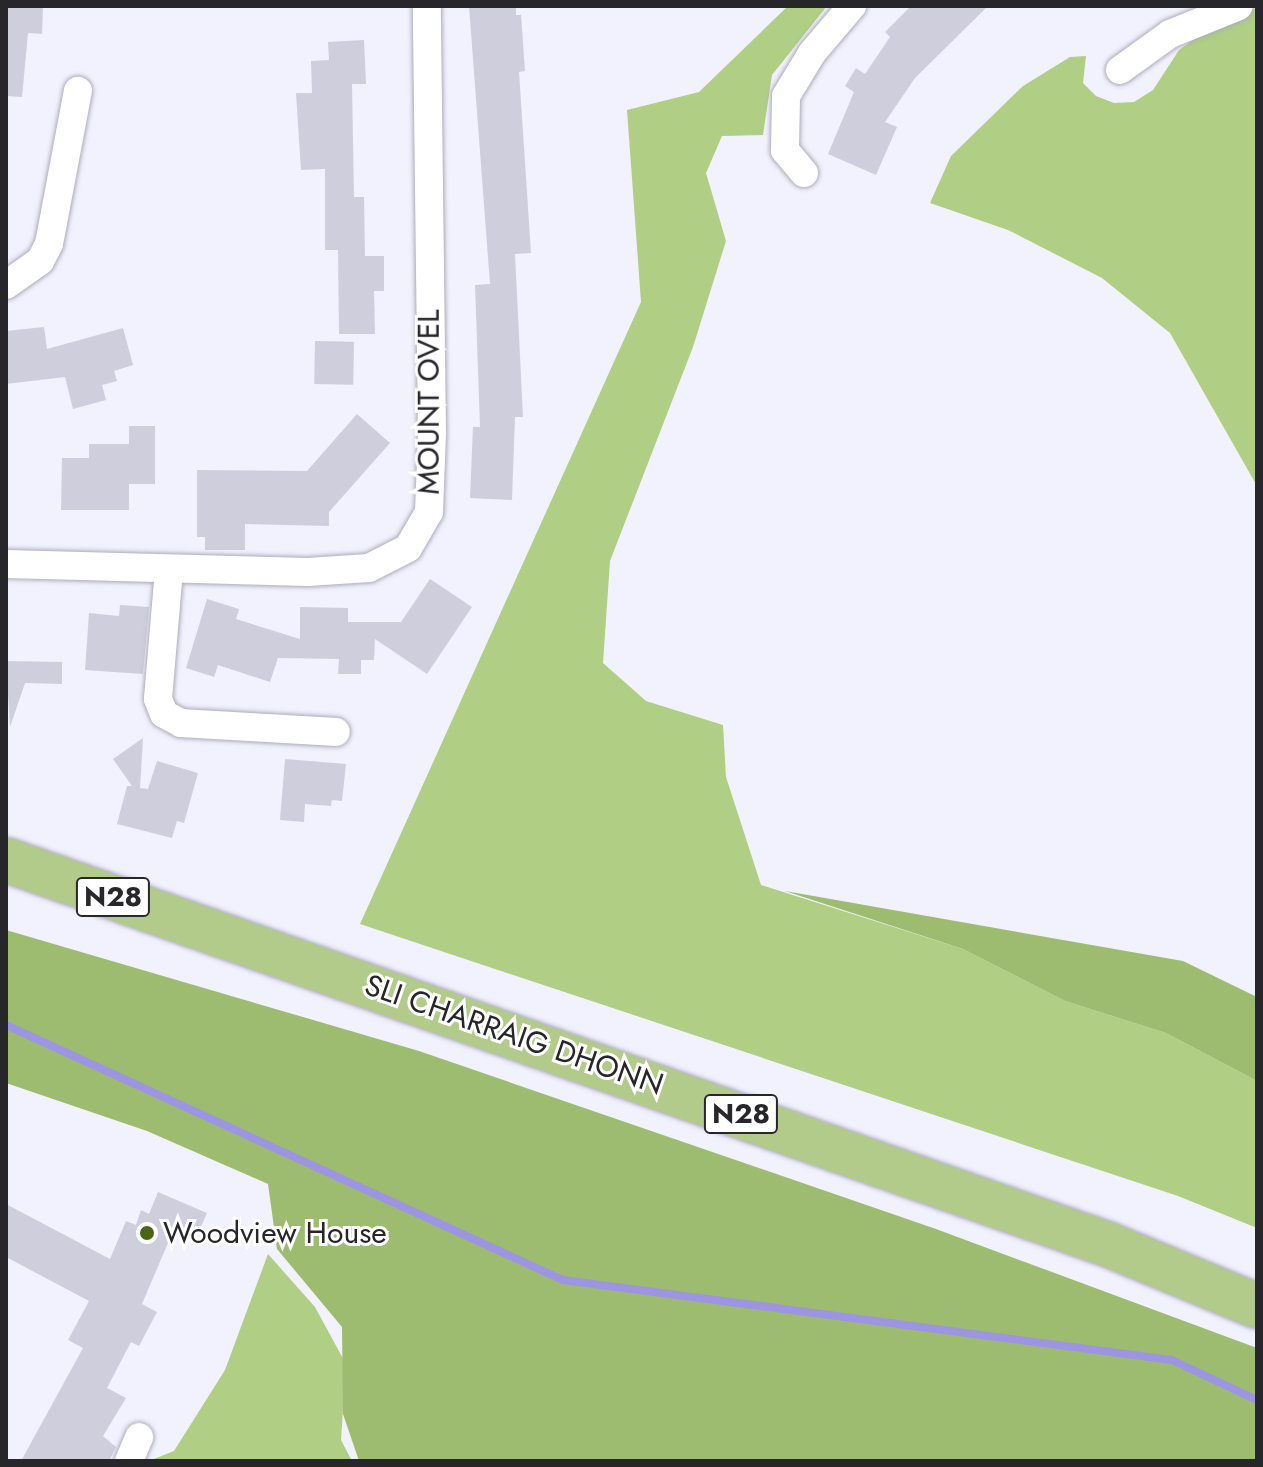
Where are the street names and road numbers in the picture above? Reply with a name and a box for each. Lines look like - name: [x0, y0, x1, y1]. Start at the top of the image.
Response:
- street label: MOUNT OVEL: [411, 309, 447, 495]
- road number: N28: [75, 873, 151, 921]
- street label: SLI CHARRAIG DHONN: [360, 967, 668, 1103]
- road number: N28: [703, 1090, 779, 1138]

